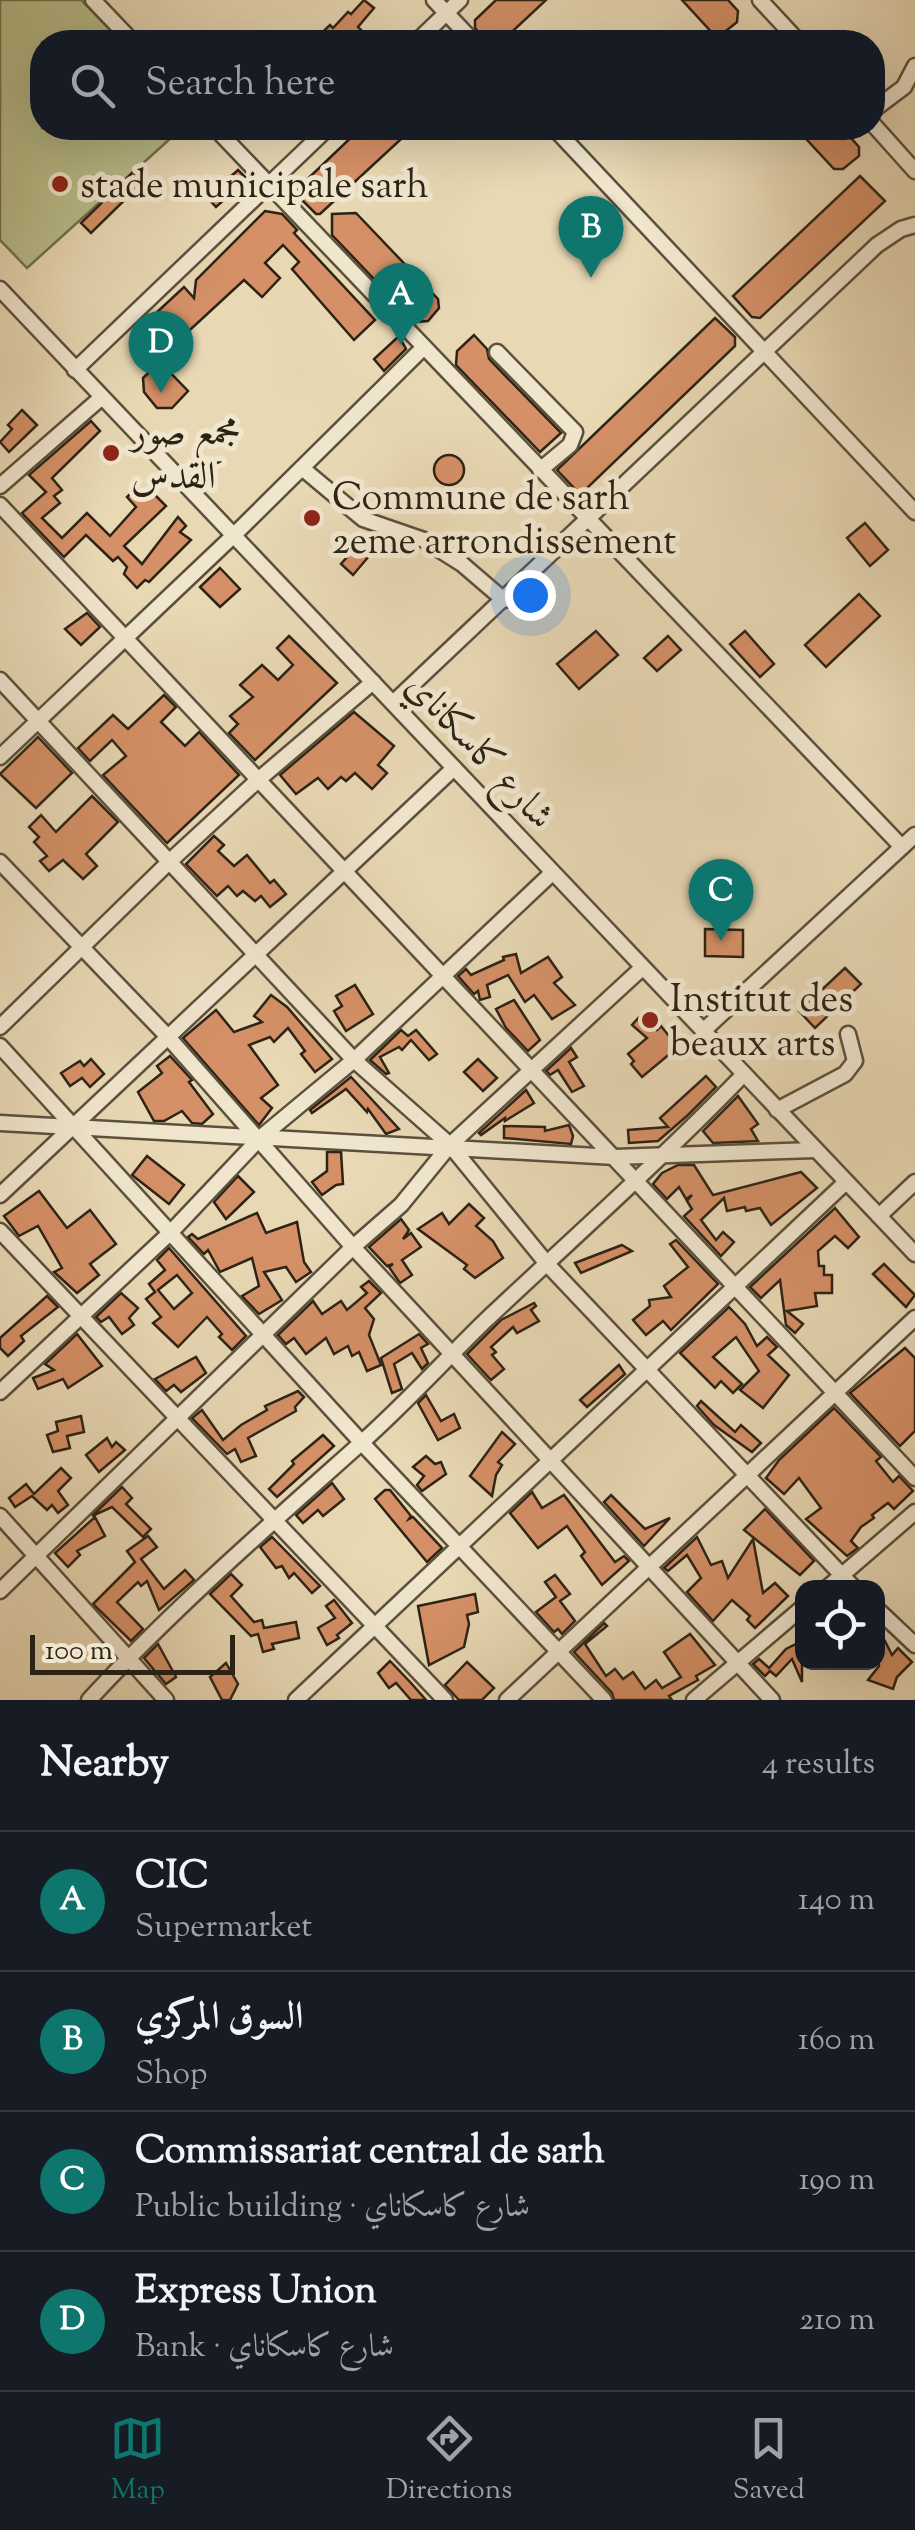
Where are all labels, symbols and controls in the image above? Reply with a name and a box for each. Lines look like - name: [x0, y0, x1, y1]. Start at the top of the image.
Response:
- search box: [30, 30, 885, 140]
- icon: search: [65, 58, 120, 113]
- text: Search here: [145, 58, 336, 112]
- place label: stade municipale sarh: [80, 161, 429, 215]
- marker: stade municipale sarh: [49, 173, 71, 195]
- pin: B: [558, 196, 624, 278]
- pin: A: [368, 262, 434, 345]
- pin: D: [128, 310, 194, 393]
- place label: مجمع صور القدس: [127, 408, 240, 506]
- marker: مجمع صور القدس: [100, 442, 122, 464]
- place label: Commune de sarh 2eme arrondissement: [332, 473, 676, 571]
- marker: Commune de sarh 2eme arrondissement: [301, 507, 323, 529]
- your location: [505, 570, 556, 621]
- street label: شارع كاسكاناي: [391, 662, 565, 843]
- pin: C: [688, 858, 754, 941]
- place label: Institut des beaux arts: [670, 975, 853, 1073]
- marker: Institut des beaux arts: [639, 1009, 661, 1031]
- map controls: [795, 1580, 885, 1670]
- button: locate: [795, 1580, 885, 1670]
- scale bar: [30, 1630, 235, 1674]
- text: 100 m: [45, 1632, 113, 1672]
- text: Nearby: [40, 1735, 169, 1795]
- text: 4 results: [762, 1742, 875, 1788]
- text: CIC: [135, 1851, 209, 1905]
- text: A: [60, 1878, 85, 1924]
- text: 140 m: [798, 1878, 875, 1924]
- text: Supermarket: [135, 1905, 312, 1951]
- text: السوق المركزي: [135, 1992, 304, 2046]
- text: B: [62, 2018, 83, 2064]
- text: 160 m: [798, 2018, 875, 2064]
- text: Shop: [135, 2052, 207, 2098]
- text: Commissariat central de sarh: [135, 2126, 605, 2180]
- text: C: [60, 2158, 85, 2204]
- text: 190 m: [799, 2158, 875, 2204]
- text: Public building · شارع كاسكاناي: [135, 2185, 530, 2231]
- text: Express Union: [135, 2266, 377, 2320]
- text: D: [60, 2298, 85, 2344]
- text: 210 m: [799, 2298, 875, 2344]
- text: Bank · شارع كاسكاناي: [135, 2325, 394, 2371]
- tab: Map: [110, 2411, 165, 2511]
- tab: Directions: [386, 2411, 512, 2511]
- tab: Saved: [733, 2411, 805, 2511]

